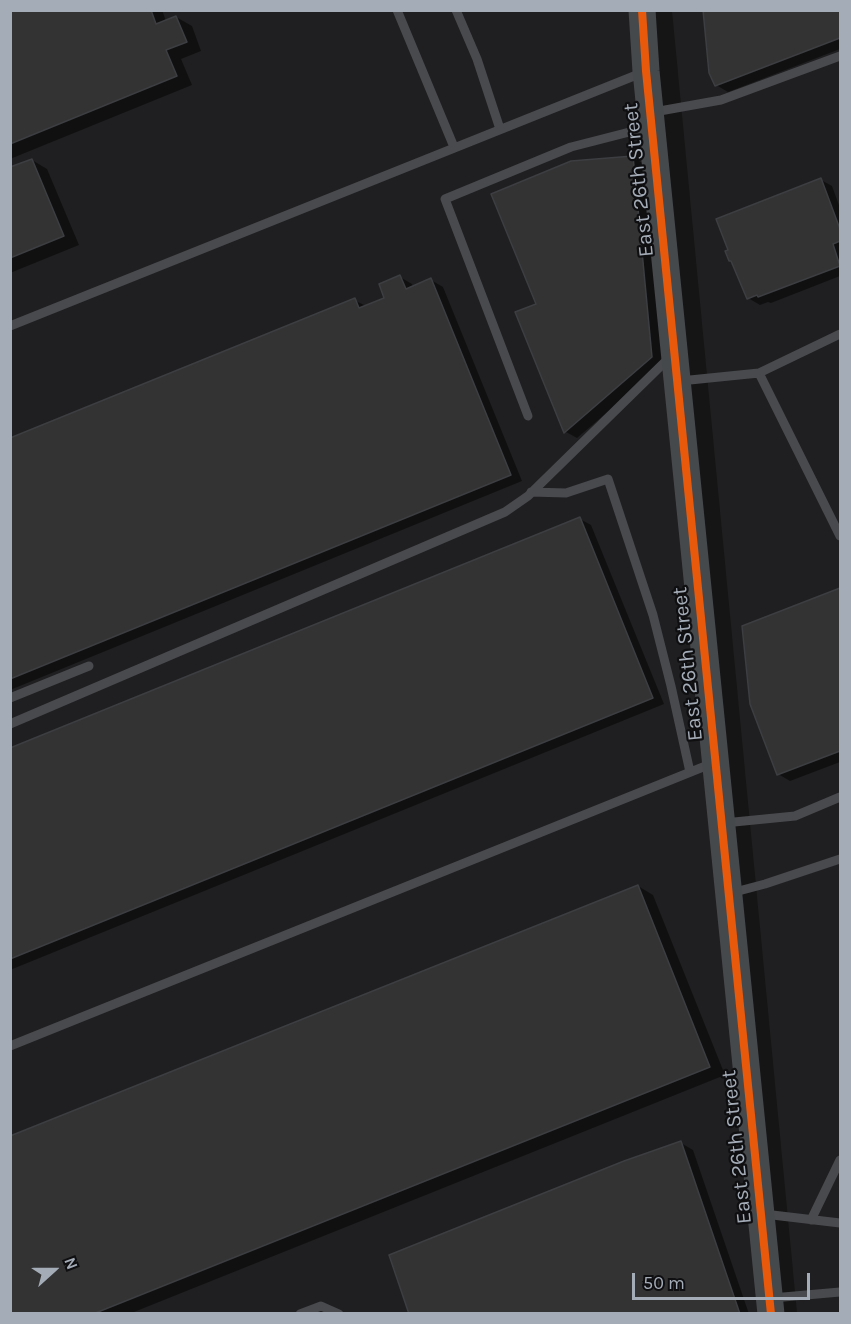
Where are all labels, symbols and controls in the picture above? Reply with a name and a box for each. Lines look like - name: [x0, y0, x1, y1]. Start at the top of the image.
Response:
- street label: East 26th Street: [618, 102, 660, 258]
- street label: East 26th Street: [667, 586, 709, 742]
- street label: East 26th Street: [716, 1069, 758, 1225]
- north arrow: [24, 1240, 84, 1300]
- text: N: [60, 1255, 82, 1272]
- scale bar: [635, 1261, 814, 1299]
- text: 50 m: [643, 1272, 685, 1294]

